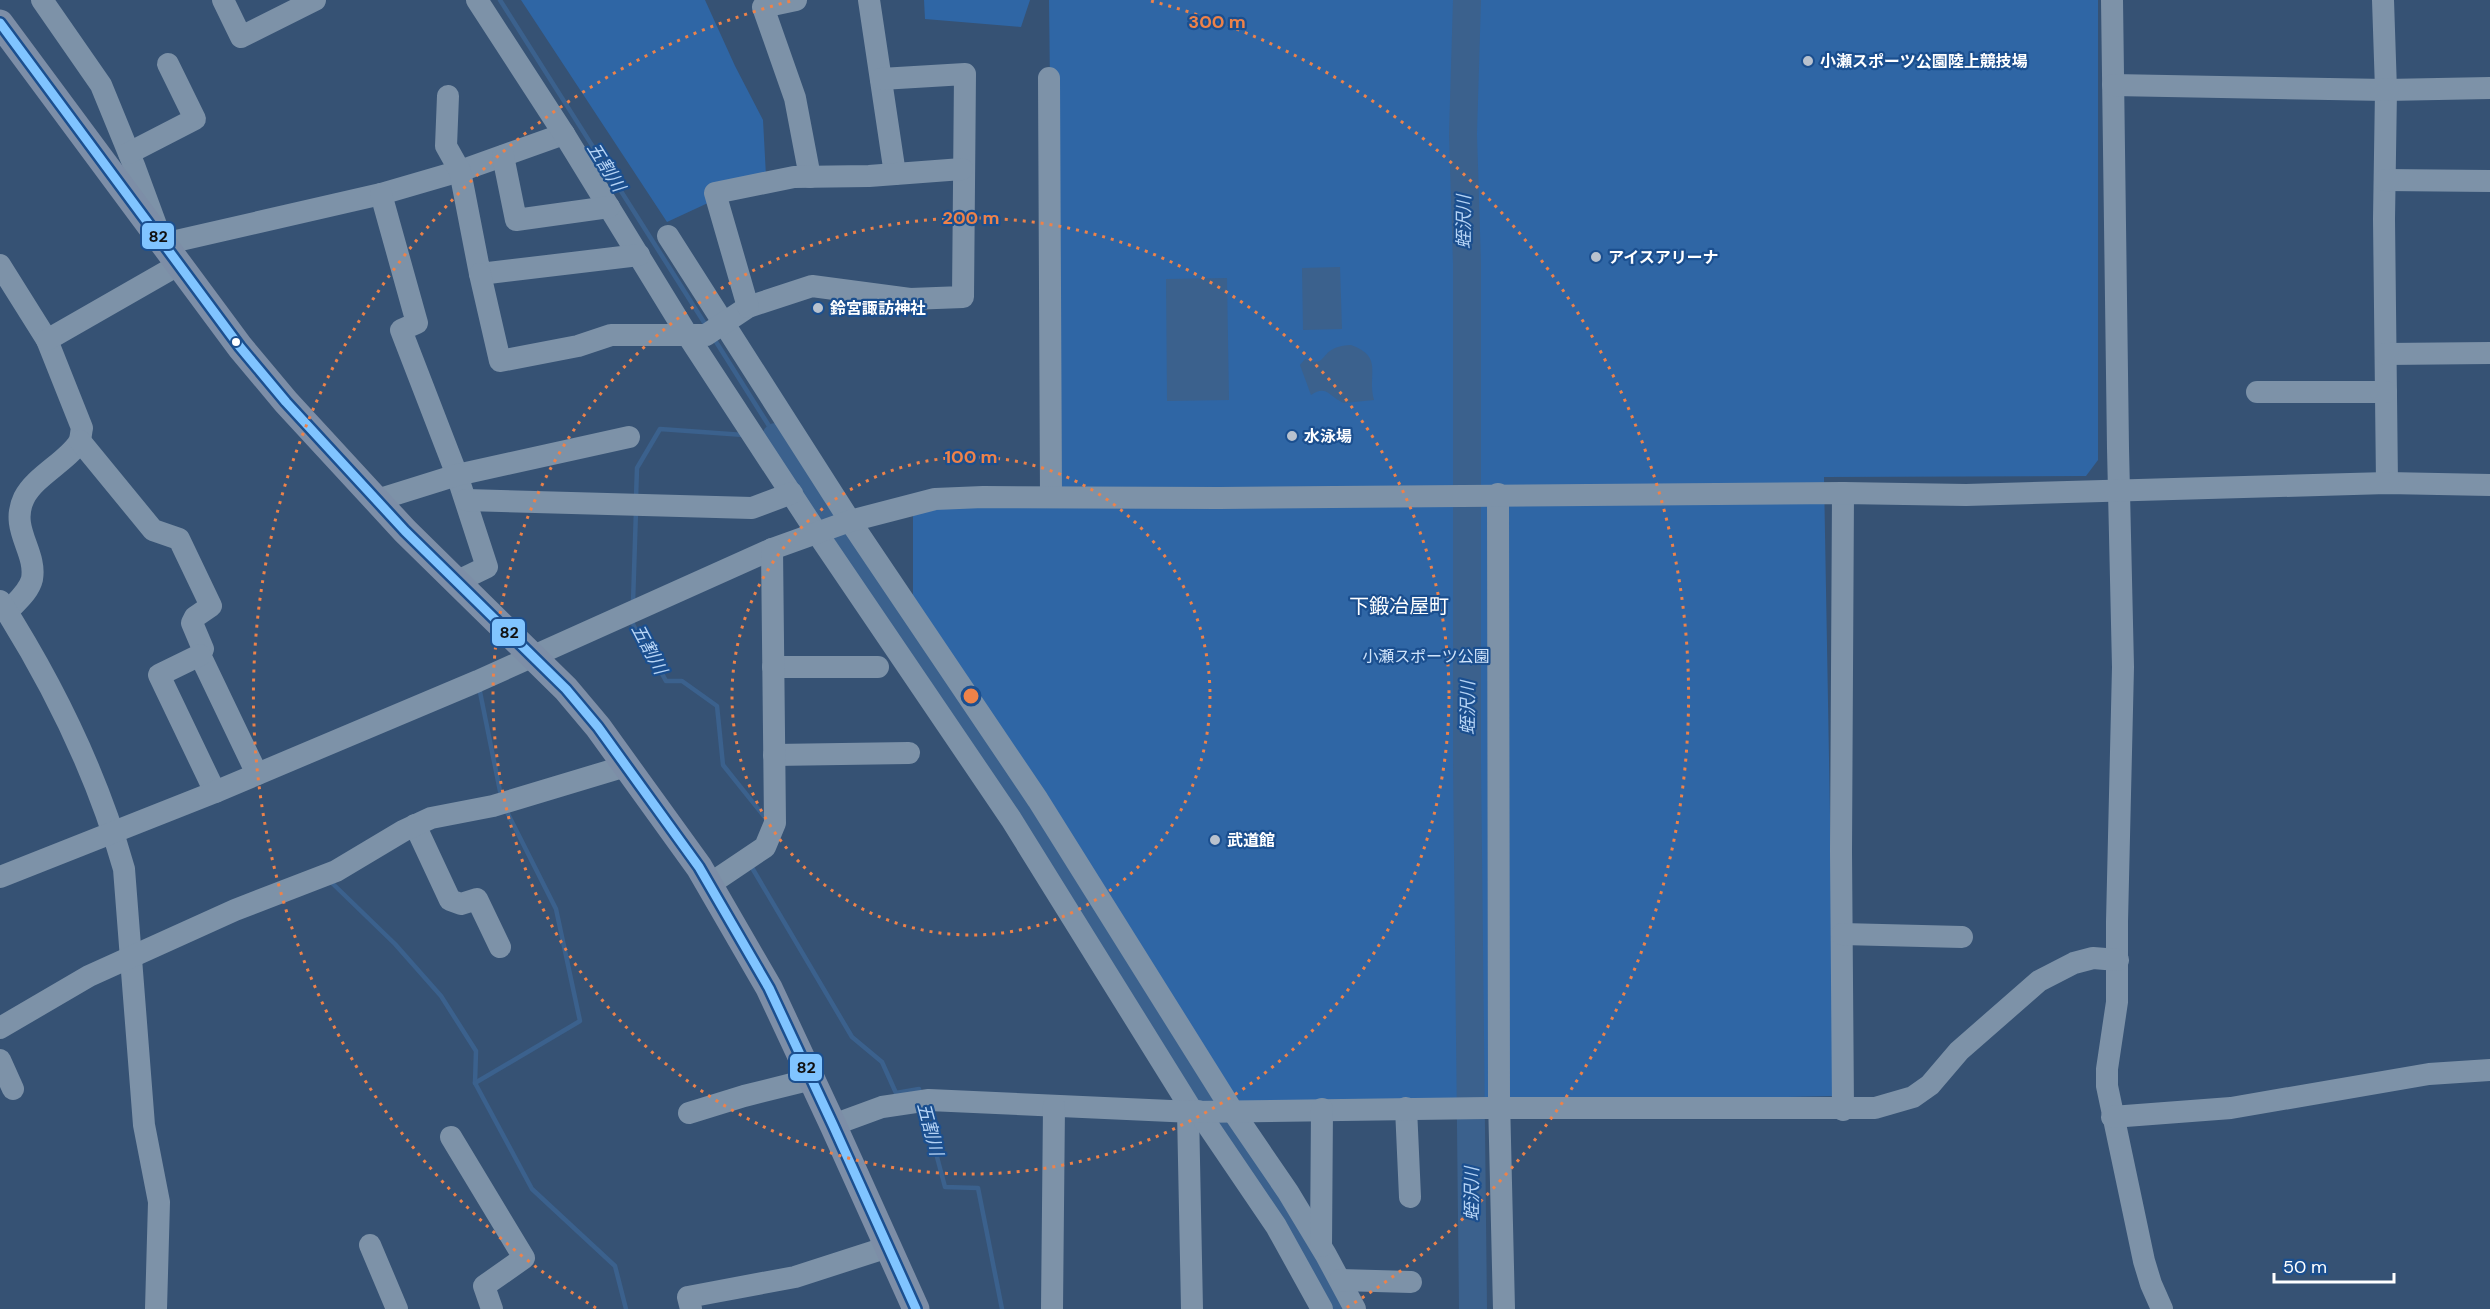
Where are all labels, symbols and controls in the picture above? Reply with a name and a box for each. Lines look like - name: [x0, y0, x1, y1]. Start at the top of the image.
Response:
- text: 300 m: [1188, 10, 1246, 34]
- place label: 小瀬スポーツ公園陸上競技場: [1820, 51, 2028, 72]
- marker: 小瀬スポーツ公園陸上競技場: [1801, 54, 1815, 68]
- water label: 五割川: [582, 138, 632, 198]
- water label: 蛭沢川: [1452, 193, 1476, 249]
- text: 200 m: [943, 206, 999, 230]
- line badge: 82: [141, 222, 175, 250]
- text: 82: [148, 226, 168, 247]
- place label: アイスアリーナ: [1608, 247, 1719, 268]
- marker: アイスアリーナ: [1589, 250, 1603, 264]
- place label: 鈴宮諏訪神社: [830, 298, 926, 319]
- marker: 鈴宮諏訪神社: [811, 301, 825, 315]
- unlabelled marker: [230, 336, 242, 348]
- place label: 水泳場: [1304, 426, 1352, 447]
- marker: 水泳場: [1285, 429, 1299, 443]
- text: 100 m: [944, 445, 998, 469]
- district label: 下鍛冶屋町: [1349, 593, 1449, 619]
- line badge: 82: [491, 618, 526, 647]
- water label: 五割川: [626, 620, 673, 680]
- text: 82: [499, 622, 519, 643]
- park label: 小瀬スポーツ公園: [1362, 646, 1490, 667]
- water label: 蛭沢川: [1456, 679, 1480, 735]
- centre of rings: [961, 686, 981, 706]
- place label: 武道館: [1227, 830, 1275, 851]
- marker: 武道館: [1208, 833, 1222, 847]
- line badge: 82: [789, 1053, 823, 1082]
- text: 82: [796, 1057, 816, 1078]
- water label: 五割川: [911, 1100, 949, 1160]
- water label: 蛭沢川: [1460, 1165, 1484, 1221]
- scale bar: [2274, 1246, 2394, 1284]
- text: 50 m: [2283, 1255, 2327, 1279]

